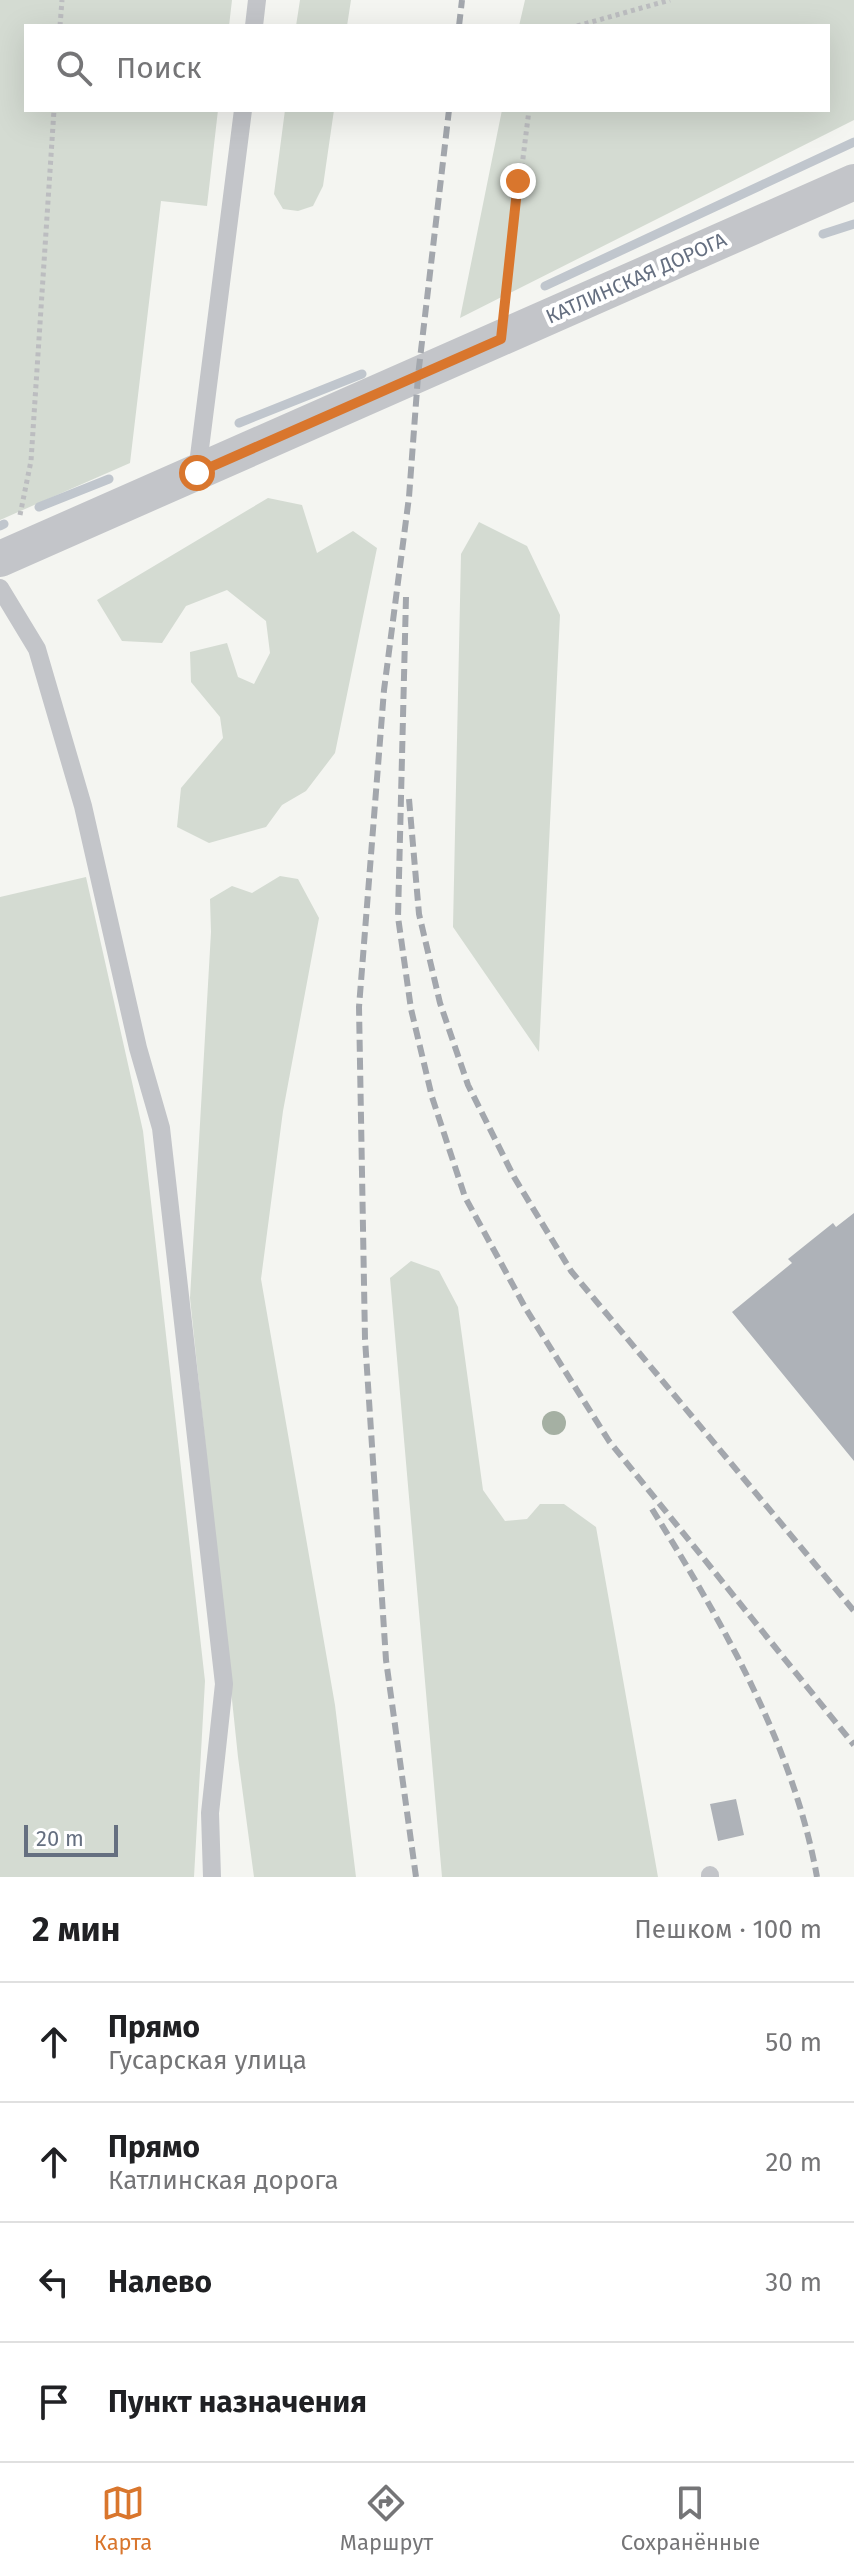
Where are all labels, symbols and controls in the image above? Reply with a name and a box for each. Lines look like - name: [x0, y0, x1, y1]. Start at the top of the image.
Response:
- search box: [24, 24, 830, 112]
- icon: search: [52, 46, 96, 90]
- text: Поиск: [116, 50, 202, 86]
- route end: [500, 163, 536, 199]
- street label: КАТЛИНСКАЯ ДОРОГА: [542, 227, 731, 329]
- route start: [179, 455, 215, 491]
- scale bar: [24, 1821, 118, 1857]
- text: 20 m: [36, 1825, 84, 1852]
- text: 2 мин: [32, 1909, 121, 1950]
- text: Пешком · 100 m: [634, 1914, 822, 1945]
- text: Прямо: [108, 2009, 200, 2045]
- icon: ahead: [32, 2020, 76, 2064]
- text: 50 m: [765, 2027, 822, 2058]
- text: Гусарская улица: [108, 2045, 307, 2076]
- text: Прямо: [108, 2129, 200, 2165]
- icon: ahead: [32, 2140, 76, 2184]
- text: 20 m: [765, 2147, 822, 2178]
- text: Катлинская дорога: [108, 2165, 339, 2196]
- icon: left: [32, 2260, 76, 2304]
- text: Налево: [108, 2264, 212, 2300]
- text: 30 m: [765, 2267, 822, 2298]
- icon: arrive: [32, 2380, 76, 2424]
- text: Пункт назначения: [108, 2384, 367, 2420]
- tab: Карта: [94, 2481, 152, 2556]
- tab: Маршрут: [340, 2481, 433, 2556]
- tab: Сохранённые: [621, 2481, 760, 2556]

